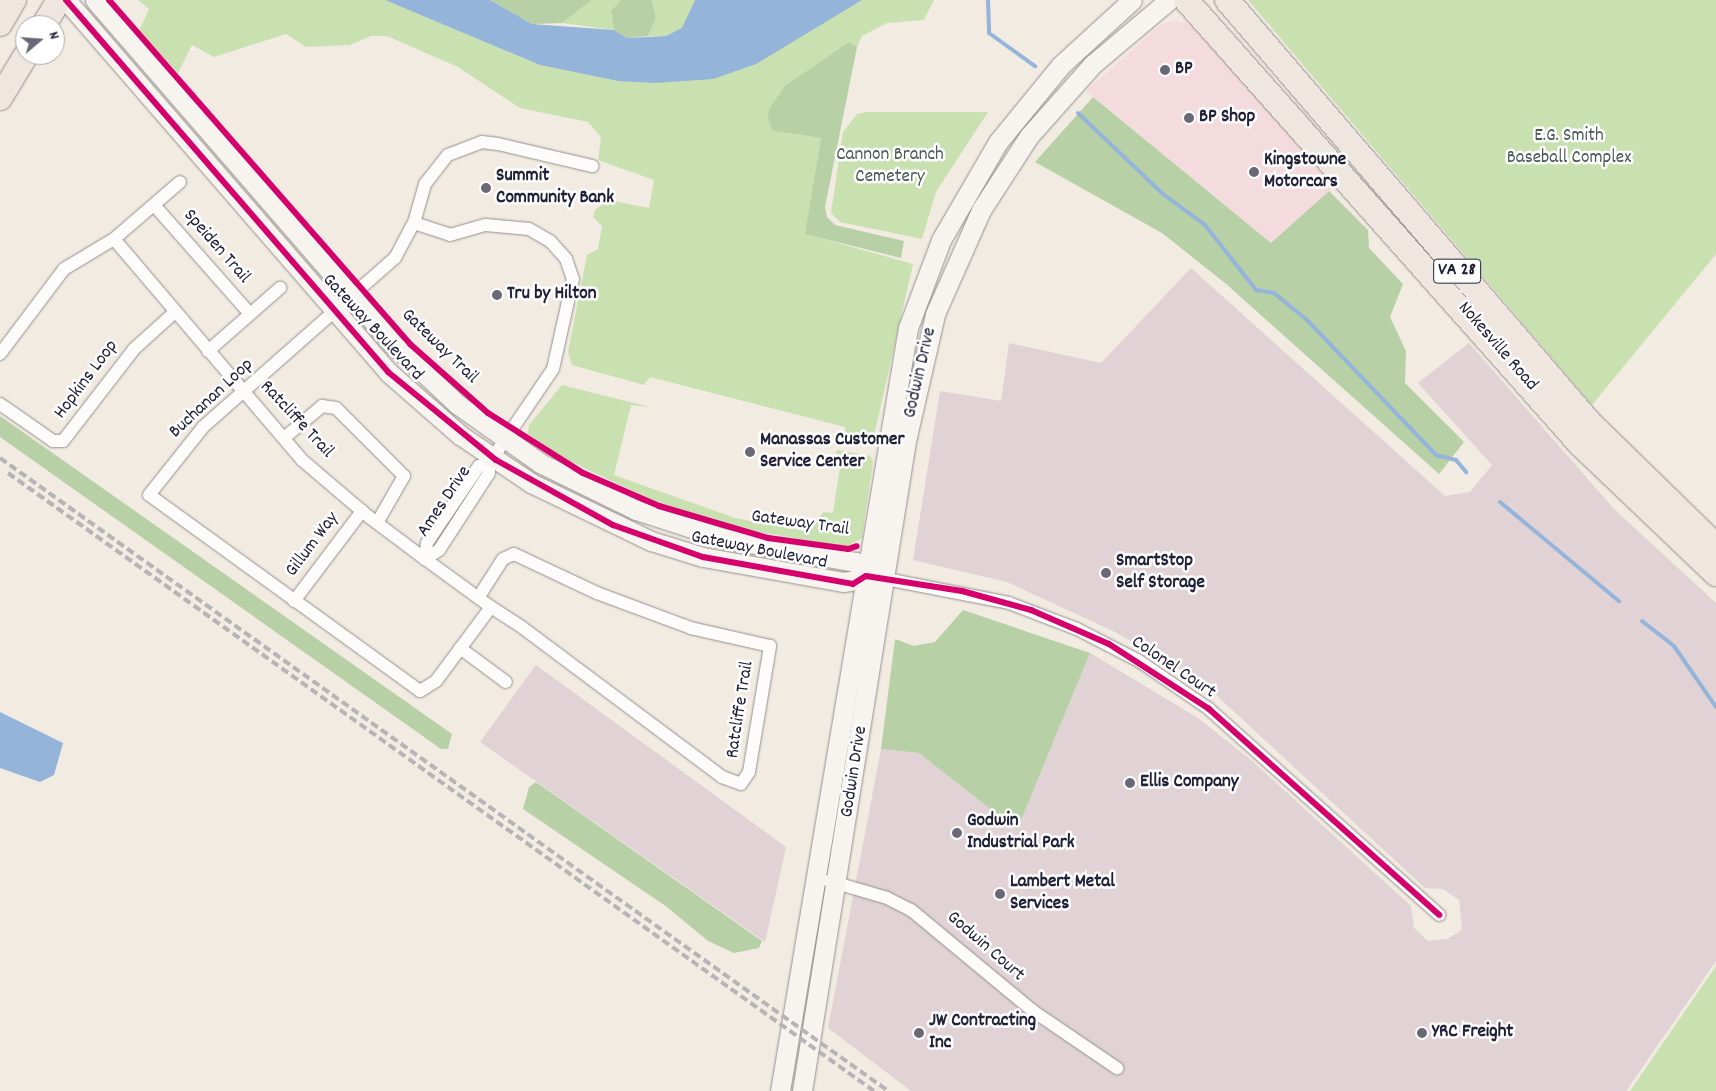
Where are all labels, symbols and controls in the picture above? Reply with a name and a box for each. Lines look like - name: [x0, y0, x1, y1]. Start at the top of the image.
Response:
- north arrow: [15, 15, 65, 65]
- text: N: [43, 29, 64, 42]
- place label: BP: [1175, 59, 1193, 81]
- marker: BP: [1159, 64, 1171, 76]
- place label: BP Shop: [1199, 107, 1255, 129]
- marker: BP Shop: [1183, 112, 1195, 124]
- park label: E.G. Smith Baseball Complex: [1507, 126, 1631, 170]
- park label: Cannon Branch Cemetery: [836, 145, 944, 189]
- place label: Kingstowne Motorcars: [1264, 150, 1346, 194]
- place label: Summit Community Bank: [496, 166, 614, 210]
- marker: Kingstowne Motorcars: [1248, 166, 1260, 178]
- marker: Summit Community Bank: [480, 182, 492, 194]
- street label: Speiden Trail: [178, 205, 254, 289]
- road number: VA 28: [1432, 256, 1482, 286]
- street label: Gateway Boulevard: [316, 270, 428, 386]
- place label: Tru by Hilton: [507, 284, 596, 306]
- marker: Tru by Hilton: [491, 289, 503, 301]
- street label: Nokesville Road: [1452, 298, 1542, 396]
- street label: Gateway Trail: [396, 305, 482, 389]
- street label: Godwin Drive: [899, 325, 943, 421]
- street label: Hopkins Loop: [50, 336, 124, 424]
- street label: Buchanan Loop: [165, 354, 259, 444]
- street label: Ratcliffe Trail: [254, 376, 338, 464]
- place label: Manassas Customer Service Center: [760, 430, 904, 474]
- marker: Manassas Customer Service Center: [744, 446, 756, 458]
- street label: Ames Drive: [413, 462, 477, 542]
- street label: Gateway Trail: [750, 506, 850, 542]
- street label: Gillum Way: [281, 508, 345, 582]
- street label: Gateway Boulevard: [689, 527, 829, 575]
- place label: SmartStop Self Storage: [1116, 551, 1205, 595]
- marker: SmartStop Self Storage: [1100, 567, 1112, 579]
- street label: Colonel Court: [1126, 631, 1220, 705]
- street label: Ratcliffe Trail: [722, 660, 760, 760]
- street label: Godwin Drive: [837, 725, 873, 819]
- place label: Ellis Company: [1140, 772, 1239, 794]
- marker: Ellis Company: [1124, 777, 1136, 789]
- place label: Godwin Industrial Park: [967, 811, 1074, 855]
- marker: Godwin Industrial Park: [951, 827, 963, 839]
- place label: Lambert Metal Services: [1010, 872, 1115, 916]
- marker: Lambert Metal Services: [994, 888, 1006, 900]
- street label: Godwin Court: [941, 907, 1029, 987]
- place label: JW Contracting Inc: [929, 1011, 1036, 1055]
- place label: YRC Freight: [1432, 1022, 1513, 1044]
- marker: JW Contracting Inc: [913, 1027, 925, 1039]
- marker: YRC Freight: [1416, 1027, 1428, 1039]

